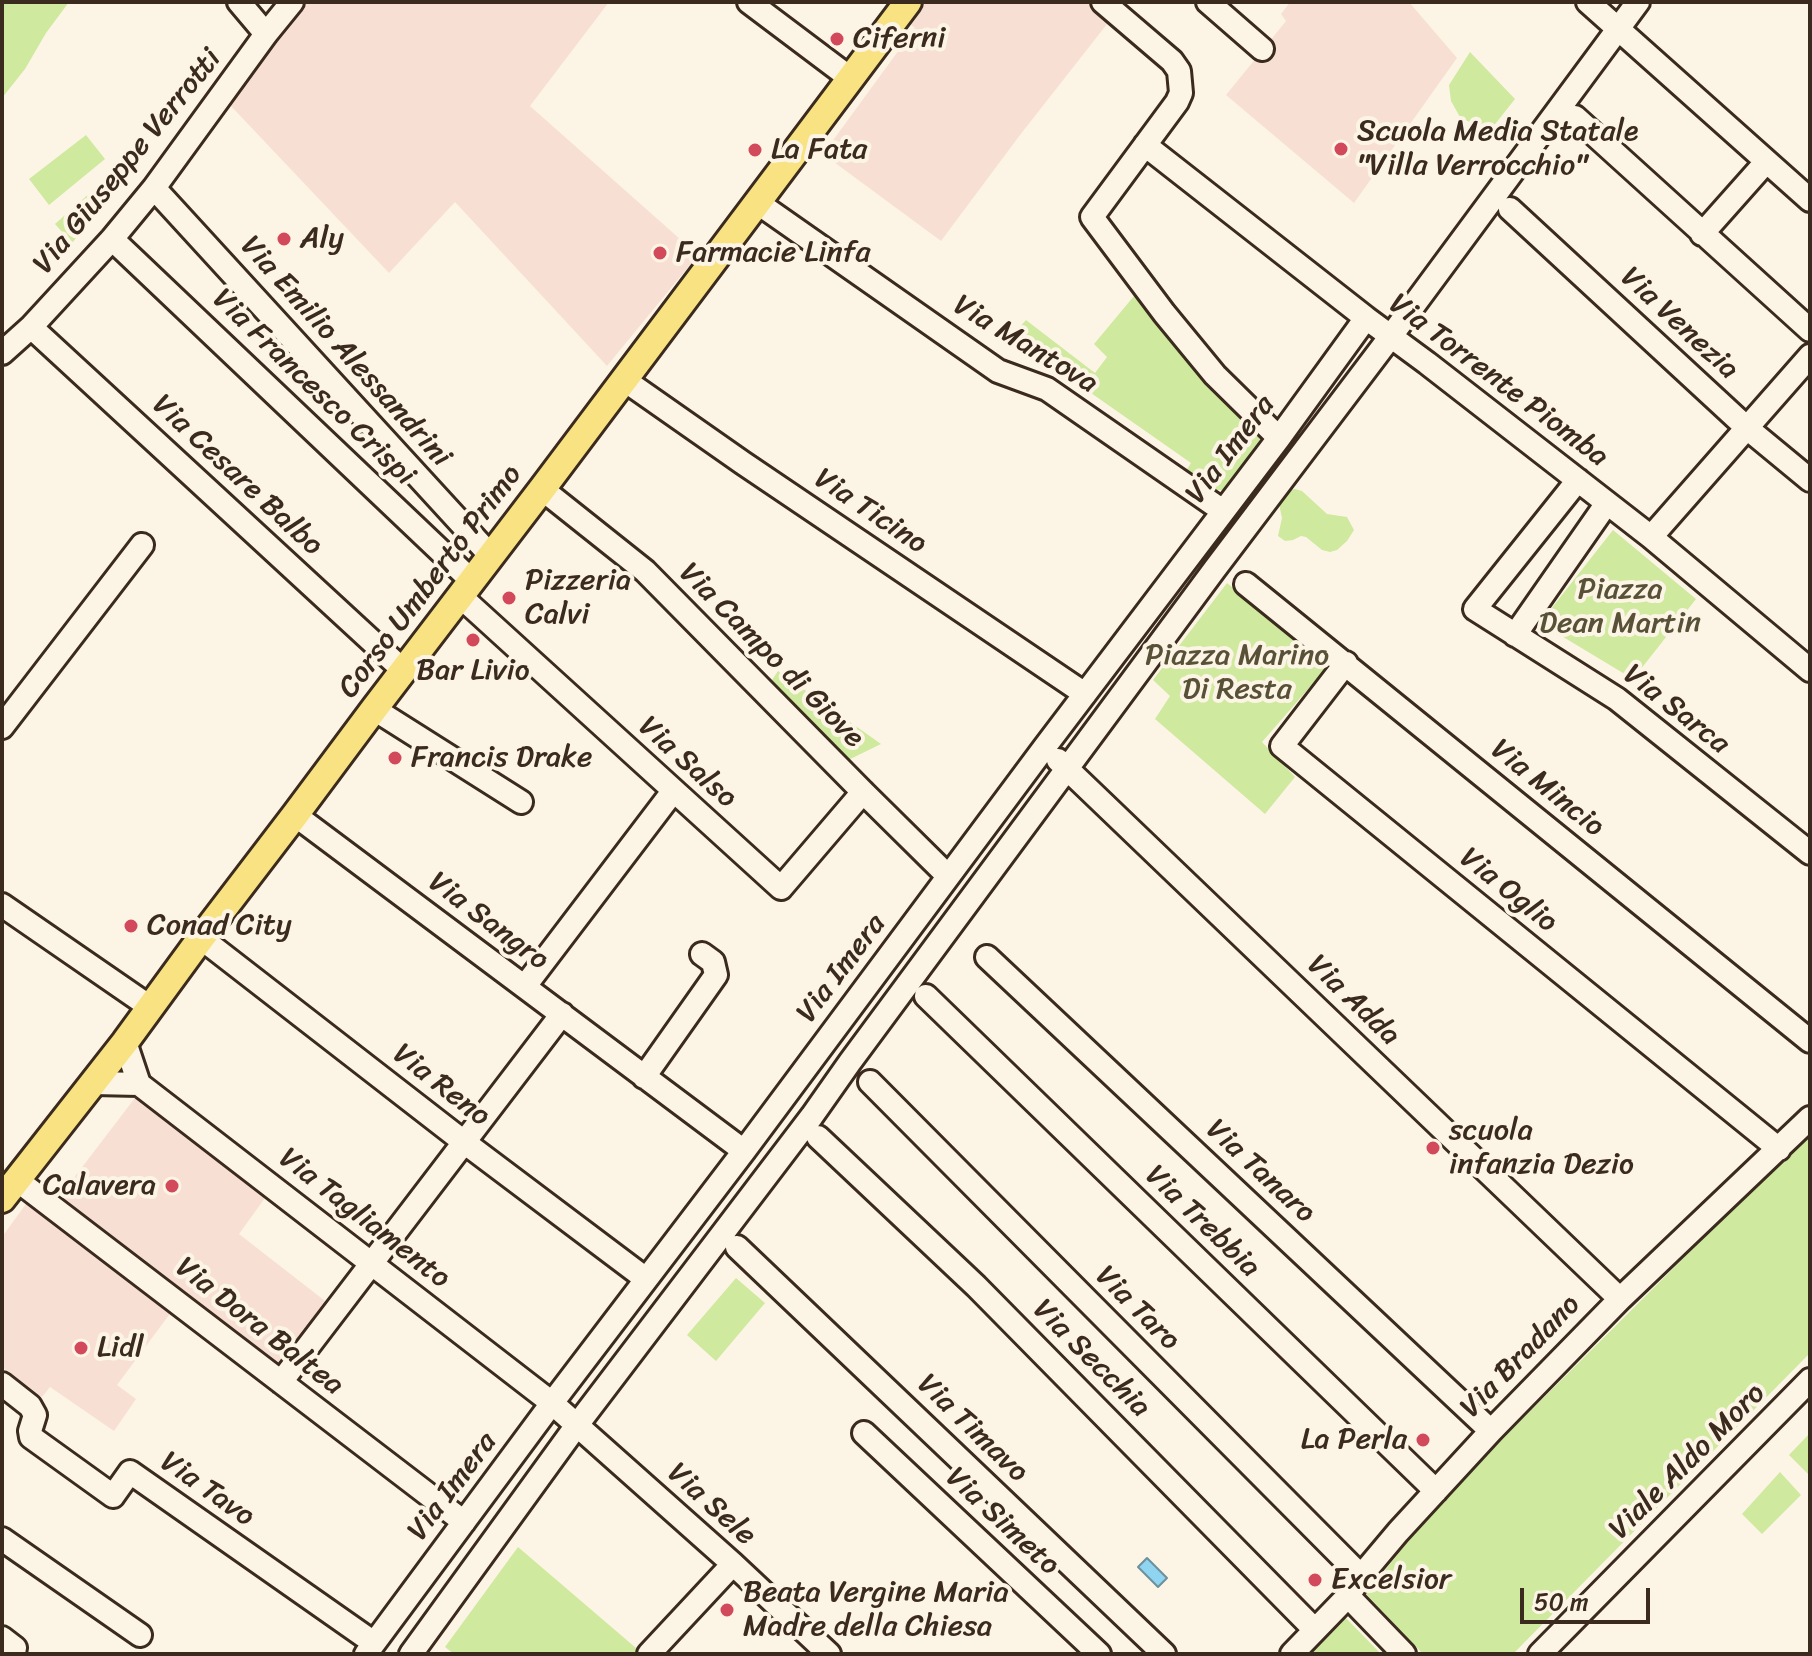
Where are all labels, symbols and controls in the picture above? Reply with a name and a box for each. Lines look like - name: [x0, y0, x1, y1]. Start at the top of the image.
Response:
- place label: Ciferni: [853, 21, 946, 57]
- marker: Ciferni: [828, 30, 846, 48]
- street label: Via Giuseppe Verrotti: [26, 42, 230, 282]
- place label: Scuola Media Statale "Villa Verrocchio": [1357, 114, 1639, 184]
- place label: La Fata: [771, 132, 867, 168]
- marker: Scuola Media Statale "Villa Verrocchio": [1332, 140, 1350, 158]
- marker: La Fata: [746, 141, 764, 159]
- place label: Aly: [300, 221, 344, 257]
- street label: Via Emilio Alessandrini: [232, 229, 458, 475]
- marker: Aly: [275, 230, 293, 248]
- place label: Farmacie Linfa: [676, 235, 871, 271]
- marker: Farmacie Linfa: [651, 244, 669, 262]
- street label: Via Venezia: [1612, 260, 1746, 388]
- street label: Via Francesco Crispi: [204, 282, 422, 494]
- street label: Via Torrente Piomba: [1381, 287, 1615, 475]
- street label: Via Mantova: [946, 288, 1104, 402]
- street label: Via Cesare Balbo: [144, 388, 330, 564]
- street label: Via Imera: [1179, 389, 1283, 511]
- street label: Corso Umberto Primo: [331, 458, 531, 706]
- street label: Via Ticino: [807, 461, 933, 563]
- street label: Via Campo di Giove: [671, 556, 871, 756]
- place label: Pizzeria Calvi: [525, 563, 631, 634]
- park label: Piazza Dean Martin: [1539, 572, 1701, 642]
- marker: Pizzeria Calvi: [500, 589, 518, 607]
- marker: Bar Livio: [464, 631, 482, 649]
- park label: Piazza Marino Di Resta: [1145, 638, 1329, 708]
- place label: Bar Livio: [416, 653, 530, 689]
- street label: Via Sarca: [1616, 657, 1736, 763]
- street label: Via Salso: [630, 709, 744, 817]
- street label: Via Mincio: [1483, 732, 1611, 846]
- place label: Francis Drake: [411, 740, 592, 776]
- marker: Francis Drake: [386, 749, 404, 767]
- street label: Via Oglio: [1452, 841, 1564, 941]
- street label: Via Sangro: [421, 865, 555, 979]
- place label: Conad City: [147, 908, 291, 944]
- street label: Via Imera: [790, 908, 894, 1030]
- marker: Conad City: [122, 917, 140, 935]
- street label: Via Adda: [1299, 948, 1407, 1054]
- street label: Via Reno: [385, 1037, 497, 1135]
- street label: Via Tanaro: [1198, 1112, 1322, 1232]
- place label: scuola infanzia Dezio: [1449, 1113, 1634, 1184]
- marker: scuola infanzia Dezio: [1424, 1139, 1442, 1157]
- street label: Via Tagliamento: [271, 1141, 457, 1297]
- street label: Via Trebbia: [1137, 1158, 1267, 1286]
- place label: Calavera: [43, 1168, 156, 1204]
- marker: Calavera: [163, 1177, 181, 1195]
- street label: Via Dora Baltea: [168, 1250, 350, 1404]
- street label: Via Taro: [1087, 1259, 1187, 1359]
- street label: Via Bradano: [1453, 1288, 1589, 1426]
- street label: Via Secchia: [1024, 1292, 1158, 1426]
- place label: Lidl: [97, 1330, 143, 1366]
- marker: Lidl: [72, 1339, 90, 1357]
- street label: Via Timavo: [909, 1367, 1035, 1491]
- street label: Viale Aldo Moro: [1602, 1376, 1774, 1548]
- place label: La Perla: [1301, 1422, 1407, 1458]
- street label: Via Imera: [401, 1426, 505, 1548]
- marker: La Perla: [1414, 1431, 1432, 1449]
- street label: Via Tavo: [153, 1445, 261, 1535]
- street label: Via Sele: [659, 1456, 763, 1554]
- street label: Via Simeto: [938, 1460, 1066, 1584]
- place label: Excelsior: [1331, 1562, 1451, 1598]
- marker: Excelsior: [1306, 1571, 1324, 1589]
- scale bar: [1524, 1572, 1654, 1622]
- place label: Beata Vergine Maria Madre della Chiesa: [743, 1575, 1009, 1646]
- text: 50 m: [1534, 1581, 1589, 1623]
- marker: Beata Vergine Maria Madre della Chiesa: [718, 1601, 736, 1619]

